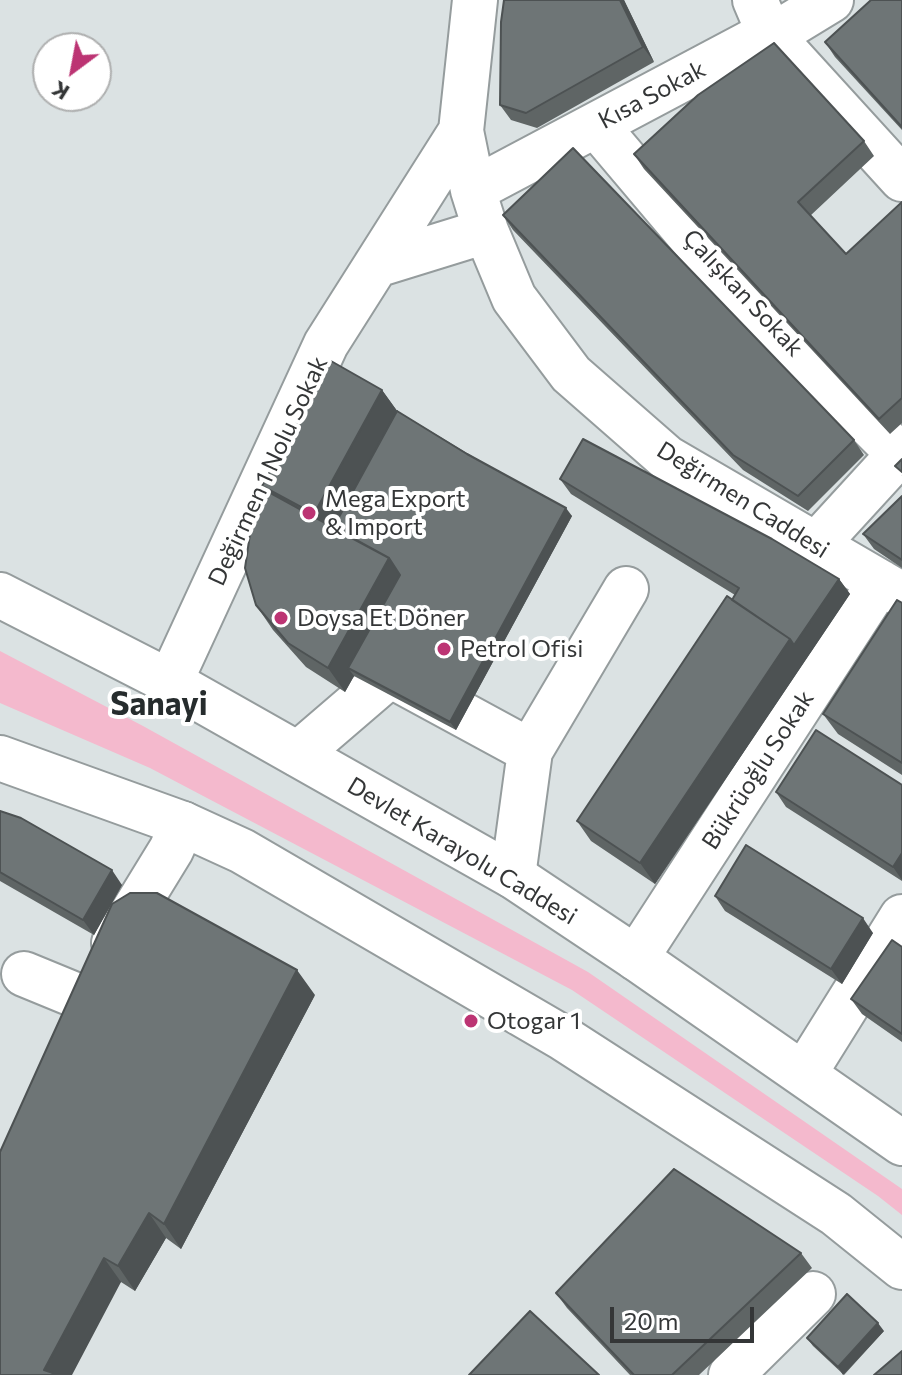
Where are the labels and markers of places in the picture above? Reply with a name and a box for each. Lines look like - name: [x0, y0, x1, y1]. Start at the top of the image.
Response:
- place label: Mega Export & Import: [325, 485, 466, 541]
- marker: Mega Export & Import: [300, 504, 318, 522]
- place label: Doysa Et Döner: [297, 604, 465, 632]
- marker: Doysa Et Döner: [272, 609, 290, 627]
- place label: Petrol Ofisi: [460, 635, 584, 663]
- marker: Petrol Ofisi: [435, 640, 453, 658]
- place label: Otogar 1: [487, 1007, 580, 1035]
- marker: Otogar 1: [462, 1012, 480, 1030]

